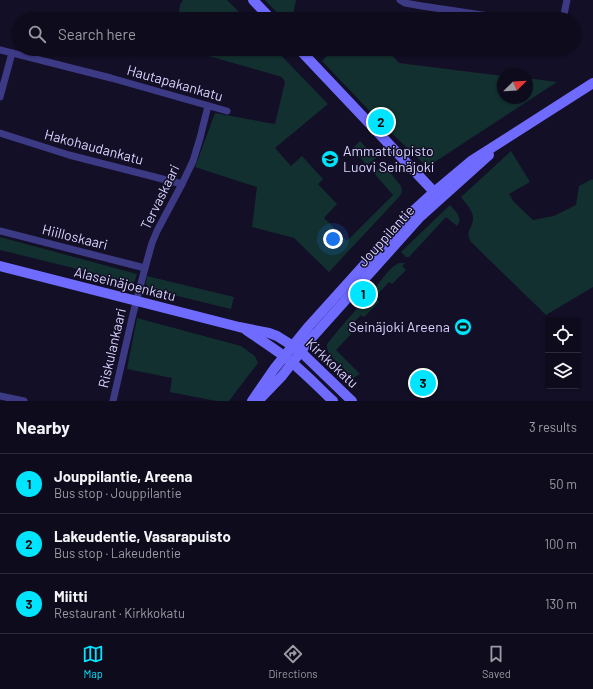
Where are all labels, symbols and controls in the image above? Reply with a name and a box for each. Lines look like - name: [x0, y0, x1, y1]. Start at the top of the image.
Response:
- search box: [12, 12, 581, 56]
- icon: search: [26, 23, 48, 45]
- text: Search here: [58, 25, 136, 43]
- street label: Hautapakankatu: [125, 61, 225, 104]
- north arrow: [497, 68, 533, 104]
- pin: 2: [368, 107, 394, 137]
- street label: Hakohaudankatu: [43, 125, 146, 168]
- place label: Ammattiopisto Luovi Seinäjoki: [343, 142, 434, 175]
- school or university icon: Ammattiopisto Luovi Seinäjoki: [320, 149, 340, 169]
- street label: Tervaskaari: [137, 162, 183, 232]
- street label: Jouppilantie: [354, 202, 417, 270]
- street label: Hiilloskaari: [41, 220, 110, 253]
- your location: [323, 229, 343, 249]
- street label: Alaseinäjoenkatu: [73, 263, 178, 304]
- pin: 1: [350, 279, 376, 309]
- street label: Riskulankaari: [94, 306, 129, 389]
- sports icon: Seinäjoki Areena: [453, 317, 473, 337]
- map controls: [545, 317, 581, 389]
- button: locate: [545, 317, 581, 353]
- place label: Seinäjoki Areena: [349, 318, 450, 335]
- street label: Kirkkokatu: [303, 334, 362, 391]
- button: layers: [545, 353, 581, 389]
- pin: 3: [410, 368, 436, 398]
- text: Nearby: [16, 417, 70, 437]
- text: 3 results: [529, 419, 577, 435]
- text: Jouppilantie, Areena: [54, 467, 192, 485]
- text: 1: [27, 476, 31, 492]
- text: 50 m: [550, 476, 577, 492]
- text: Bus stop · Jouppilantie: [54, 485, 182, 501]
- text: Lakeudentie, Vasarapuisto: [54, 527, 231, 545]
- text: 2: [25, 536, 33, 552]
- text: 100 m: [544, 536, 577, 552]
- text: Bus stop · Lakeudentie: [54, 545, 181, 561]
- text: Miitti: [54, 587, 88, 605]
- text: 3: [25, 596, 33, 612]
- text: 130 m: [545, 596, 577, 612]
- text: Restaurant · Kirkkokatu: [54, 605, 185, 621]
- tab: Map: [82, 643, 104, 680]
- tab: Directions: [268, 643, 318, 680]
- tab: Saved: [482, 643, 511, 680]

